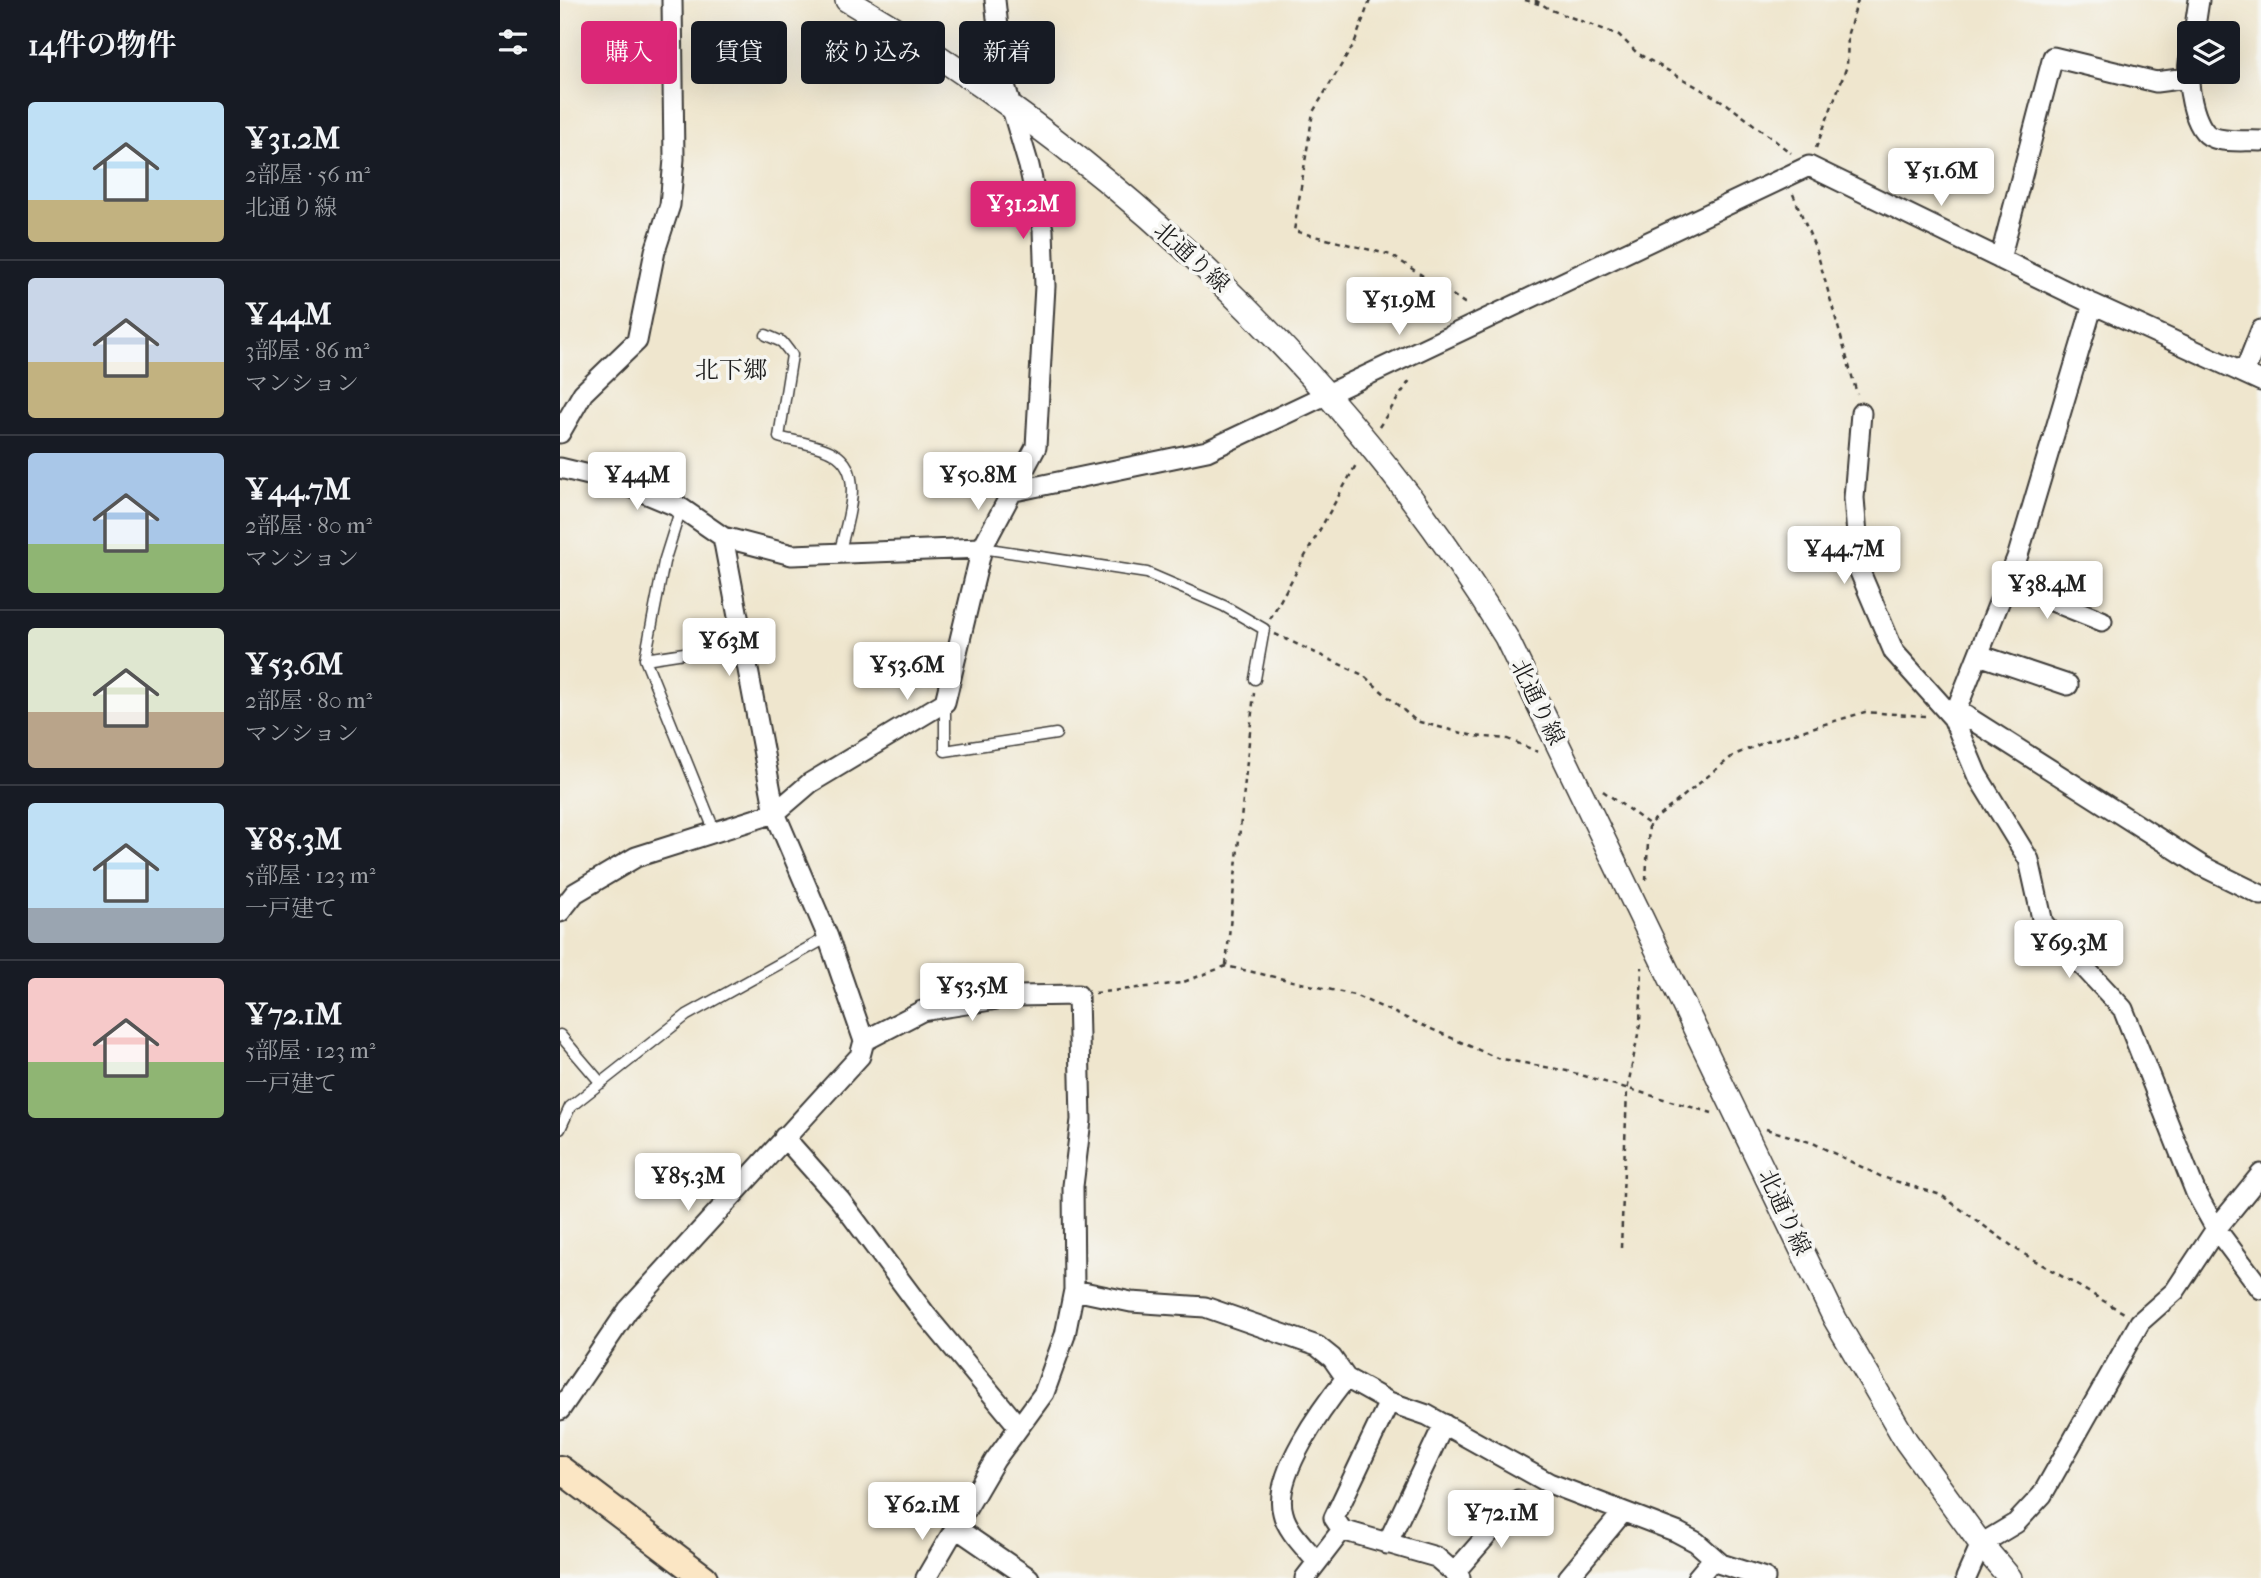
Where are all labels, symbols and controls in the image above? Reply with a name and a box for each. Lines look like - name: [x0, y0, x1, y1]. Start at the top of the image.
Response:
- chip: 購入: [581, 21, 677, 84]
- chip: 賃貸: [691, 21, 787, 84]
- chip: 絞り込み: [801, 21, 945, 84]
- chip: 新着: [959, 21, 1055, 84]
- map controls: [2177, 21, 2240, 84]
- button: layers: [2177, 21, 2240, 84]
- icon: filters: [494, 23, 532, 61]
- text: 14件の物件: [28, 28, 176, 63]
- text: ¥31.2M: [245, 121, 340, 156]
- icon: home: [84, 130, 168, 214]
- pin: ¥51.6M: [1884, 148, 1998, 208]
- text: ¥51.6M: [1904, 157, 1978, 184]
- text: 2部屋 · 56 m²: [245, 161, 370, 188]
- pin: ¥31.2M: [966, 182, 1080, 241]
- text: ¥31.2M: [987, 190, 1059, 217]
- text: 北通り線: [245, 194, 337, 221]
- street label: 北通り線: [1148, 217, 1235, 298]
- pin: ¥51.9M: [1342, 278, 1456, 337]
- text: ¥51.9M: [1362, 286, 1436, 313]
- text: ¥44M: [245, 297, 331, 332]
- icon: home: [84, 306, 168, 390]
- text: 3部屋 · 86 m²: [245, 337, 370, 364]
- district label: 北下郷: [695, 356, 767, 384]
- text: マンション: [245, 370, 359, 397]
- pin: ¥44M: [596, 452, 678, 512]
- pin: ¥50.8M: [921, 452, 1035, 512]
- text: ¥44M: [604, 461, 670, 488]
- text: ¥50.8M: [939, 461, 1017, 488]
- text: ¥44.7M: [245, 472, 351, 507]
- icon: home: [84, 481, 168, 565]
- text: 2部屋 · 80 m²: [245, 512, 372, 539]
- pin: ¥44.7M: [1787, 526, 1901, 586]
- text: ¥44.7M: [1803, 535, 1885, 562]
- text: マンション: [245, 545, 359, 572]
- pin: ¥38.4M: [1990, 562, 2104, 621]
- text: ¥38.4M: [2008, 570, 2086, 597]
- pin: ¥63M: [688, 618, 770, 678]
- text: ¥63M: [699, 627, 759, 654]
- pin: ¥53.6M: [850, 642, 964, 702]
- text: ¥53.6M: [245, 647, 343, 682]
- text: ¥53.6M: [869, 651, 945, 678]
- street label: 北通り線: [1505, 655, 1570, 749]
- icon: home: [84, 656, 168, 740]
- text: 2部屋 · 80 m²: [245, 687, 372, 714]
- text: マンション: [245, 720, 359, 747]
- text: ¥85.3M: [245, 822, 342, 857]
- icon: home: [84, 831, 168, 915]
- text: 5部屋 · 123 m²: [245, 862, 375, 889]
- text: 一戸建て: [245, 895, 337, 922]
- pin: ¥69.3M: [2012, 920, 2126, 980]
- text: ¥69.3M: [2030, 929, 2108, 956]
- pin: ¥53.5M: [915, 964, 1029, 1023]
- text: ¥53.5M: [936, 972, 1008, 999]
- text: ¥72.1M: [245, 997, 342, 1032]
- icon: home: [84, 1006, 168, 1090]
- text: 5部屋 · 123 m²: [245, 1037, 375, 1064]
- text: 一戸建て: [245, 1070, 337, 1097]
- pin: ¥85.3M: [631, 1154, 745, 1213]
- text: ¥85.3M: [651, 1162, 725, 1189]
- street label: 北通り線: [1753, 1165, 1816, 1260]
- pin: ¥62.1M: [865, 1482, 979, 1542]
- pin: ¥72.1M: [1444, 1490, 1558, 1550]
- text: ¥62.1M: [884, 1491, 960, 1518]
- text: ¥72.1M: [1464, 1499, 1538, 1526]

